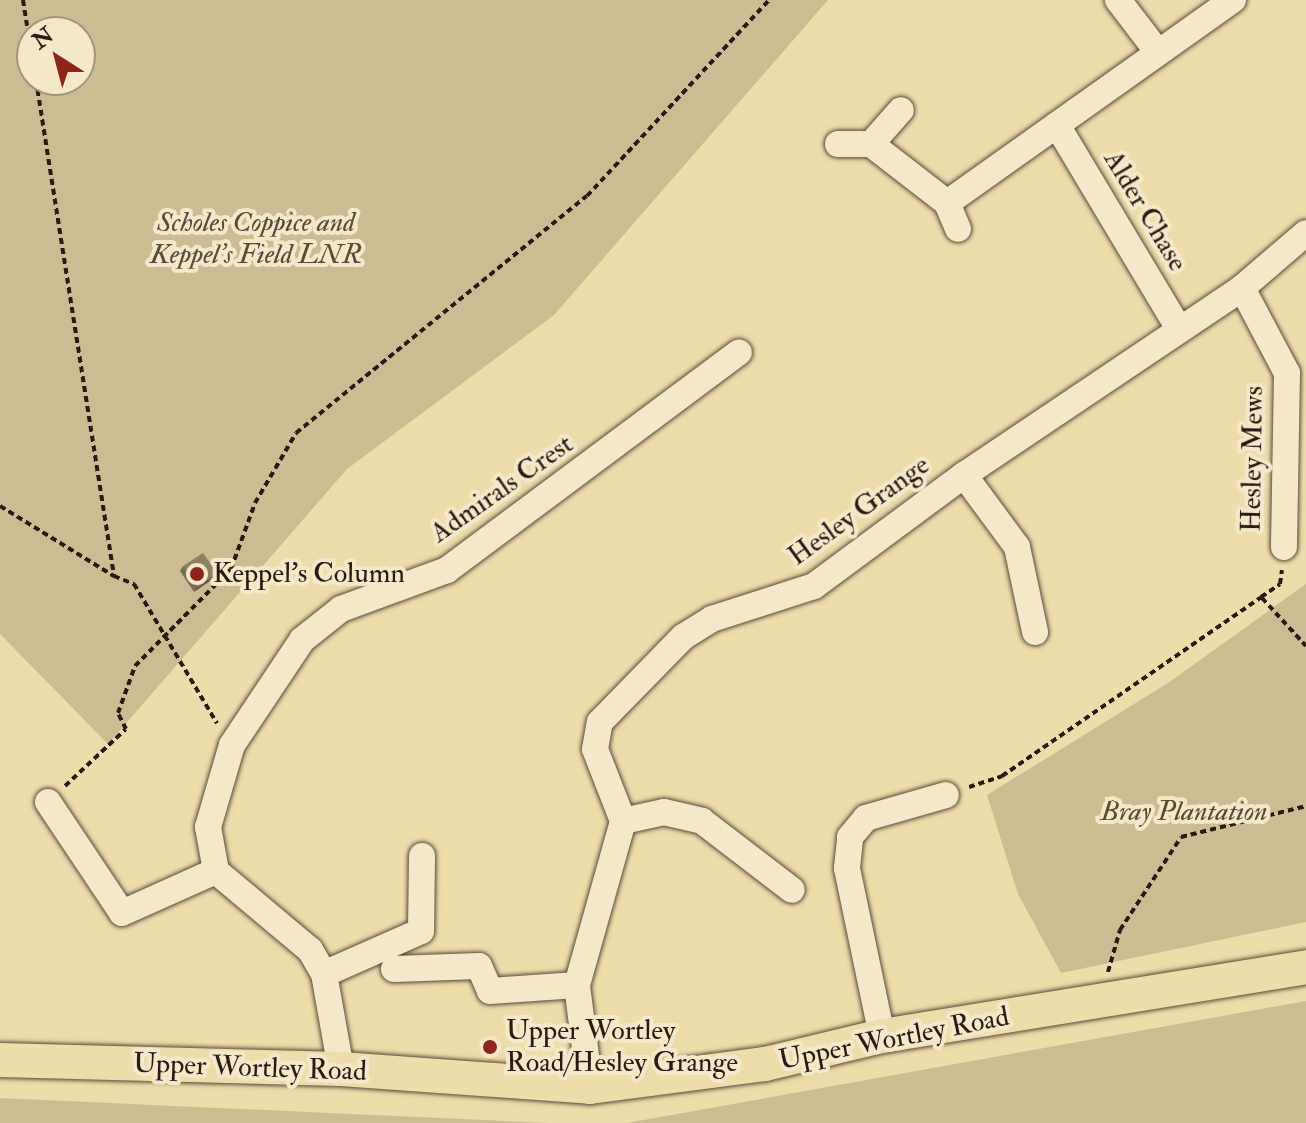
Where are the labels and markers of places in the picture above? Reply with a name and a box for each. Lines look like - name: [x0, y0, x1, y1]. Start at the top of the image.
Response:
- place label: Keppel's Column: [213, 557, 405, 591]
- marker: Keppel's Column: [188, 565, 206, 583]
- place label: Upper Wortley Road/Hesley Grange: [506, 1014, 738, 1080]
- marker: Upper Wortley Road/Hesley Grange: [481, 1038, 499, 1056]

